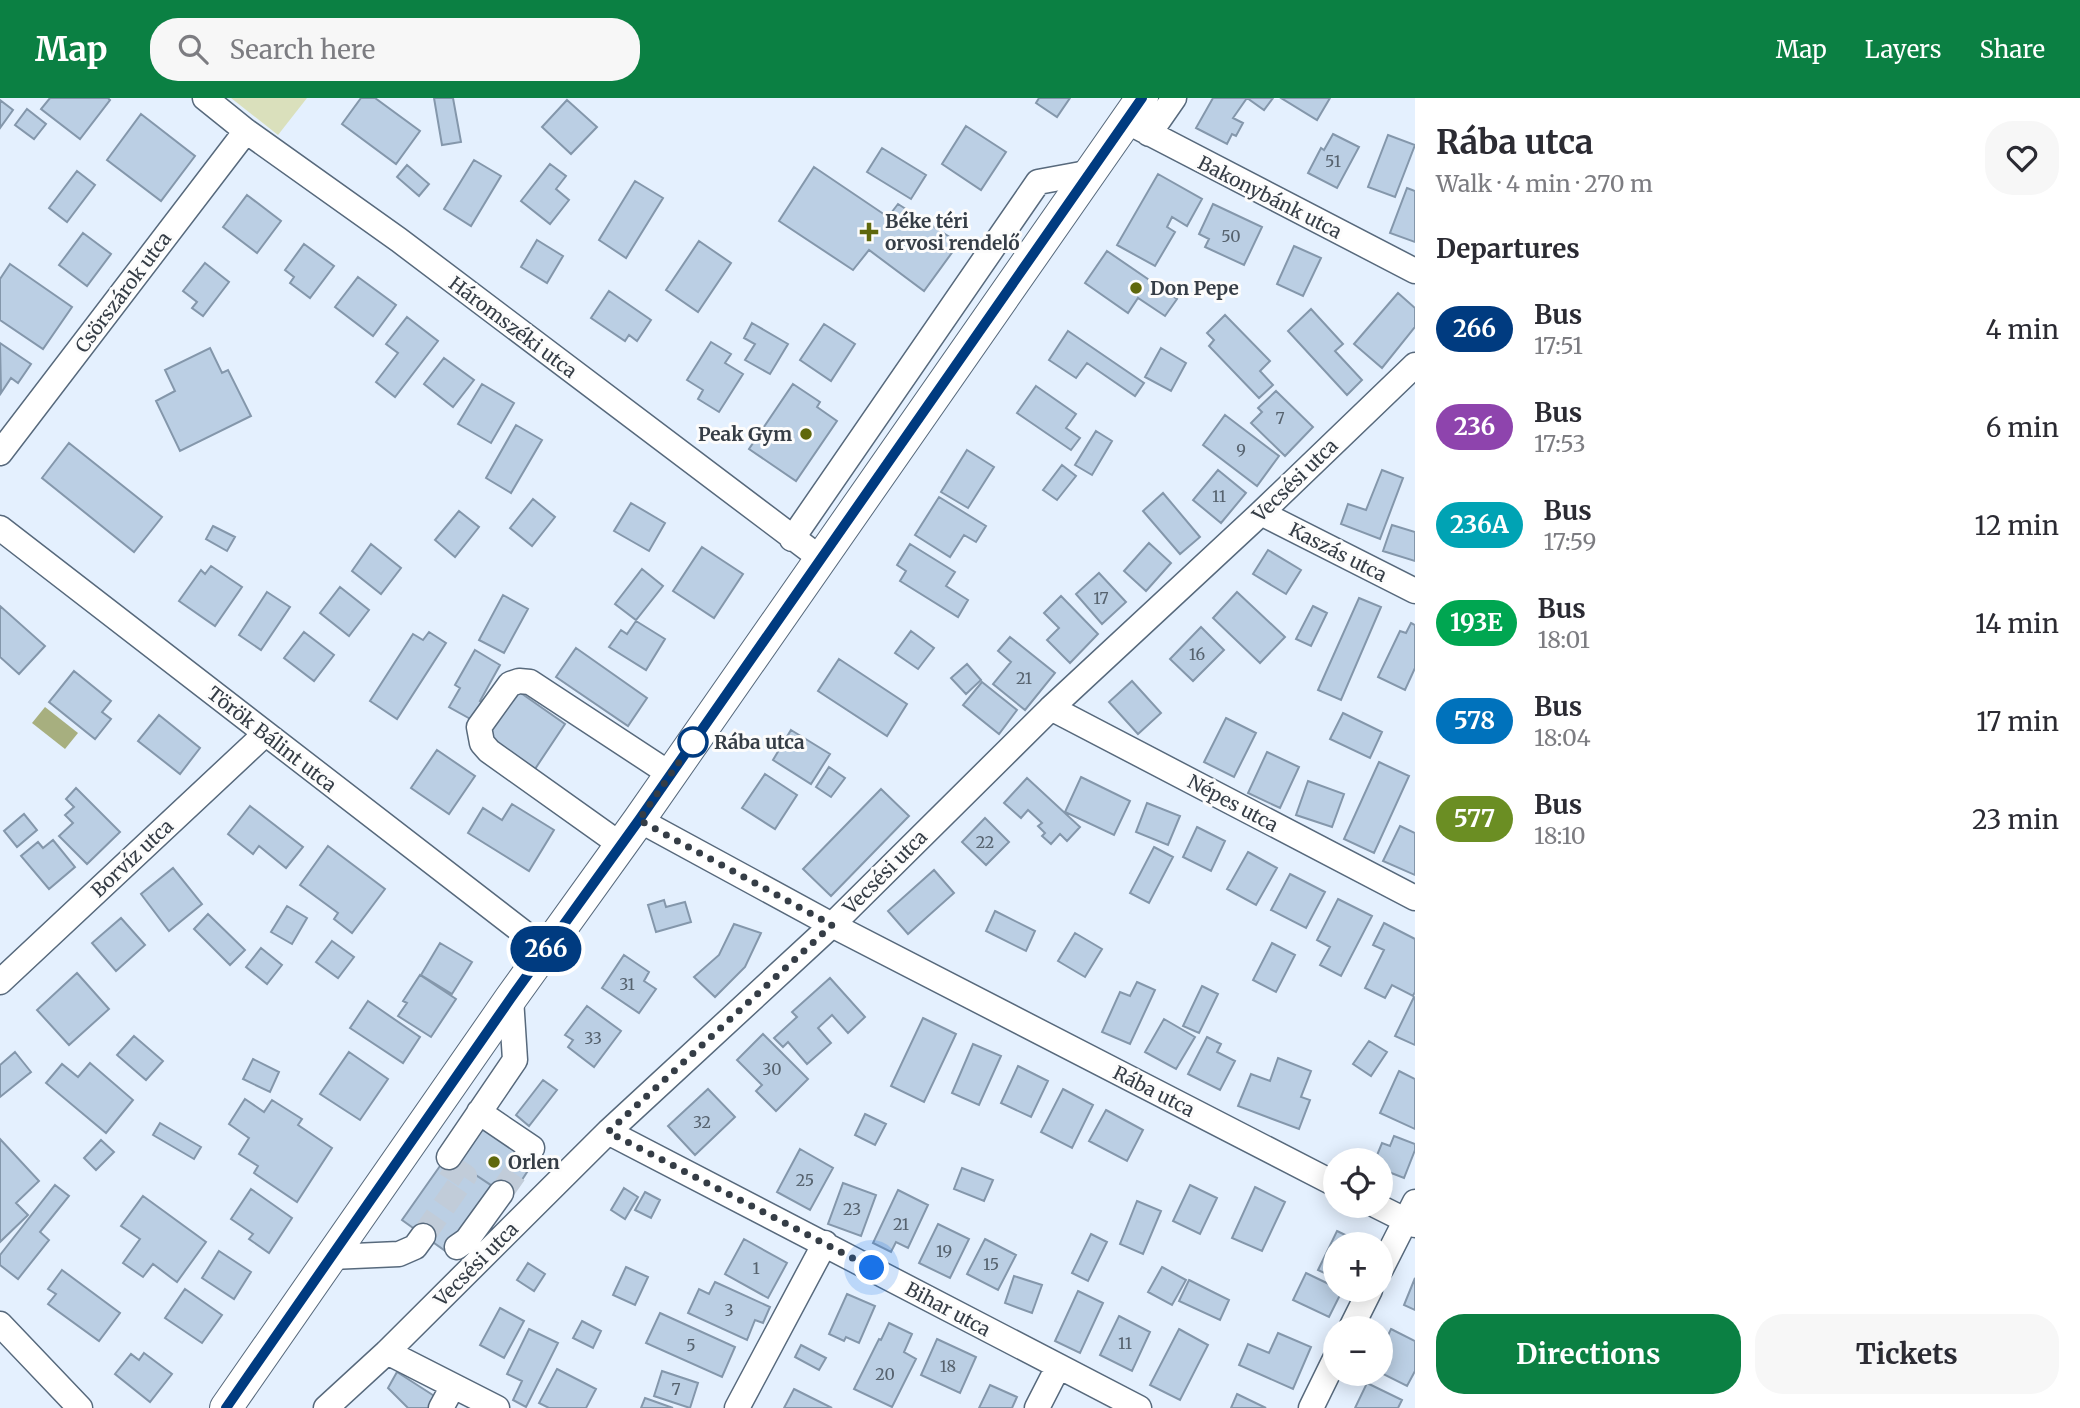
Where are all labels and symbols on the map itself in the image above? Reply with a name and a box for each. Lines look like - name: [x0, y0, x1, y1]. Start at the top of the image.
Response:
- street label: Bakonybánk utca: [1194, 150, 1346, 244]
- house number: 51: [1325, 151, 1341, 171]
- place label: Béke téri orvosi rendelő: [885, 209, 1020, 255]
- marker: Béke téri orvosi rendelő: [859, 222, 879, 242]
- house number: 50: [1221, 226, 1241, 246]
- street label: Csörszárok utca: [70, 227, 176, 357]
- street label: Háromszéki utca: [444, 271, 582, 383]
- place label: Don Pepe: [1150, 276, 1239, 300]
- marker: Don Pepe: [1128, 280, 1144, 296]
- house number: 7: [1275, 408, 1285, 428]
- place label: Peak Gym: [698, 422, 792, 446]
- marker: Peak Gym: [798, 426, 814, 442]
- street label: Vecsési utca: [1247, 433, 1343, 527]
- house number: 9: [1236, 440, 1246, 460]
- house number: 11: [1212, 486, 1226, 506]
- street label: Kaszás utca: [1285, 517, 1391, 587]
- house number: 17: [1093, 588, 1109, 608]
- house number: 16: [1189, 644, 1205, 664]
- house number: 21: [1016, 668, 1032, 688]
- street label: Török Bálint utca: [203, 681, 341, 797]
- marker: Rába utca: [678, 727, 708, 757]
- place label: Rába utca: [714, 730, 805, 754]
- street label: Népes utca: [1184, 769, 1282, 837]
- street label: Borvíz utca: [86, 814, 178, 902]
- street label: Vecsési utca: [837, 825, 932, 920]
- house number: 22: [976, 832, 994, 852]
- line badge: 266: [506, 926, 586, 972]
- house number: 31: [619, 974, 635, 994]
- house number: 33: [584, 1028, 602, 1048]
- house number: 30: [762, 1059, 782, 1079]
- street label: Rába utca: [1109, 1060, 1199, 1122]
- house number: 32: [693, 1112, 711, 1132]
- place label: Orlen: [508, 1150, 560, 1174]
- marker: Orlen: [486, 1154, 502, 1170]
- house number: 25: [796, 1170, 814, 1190]
- house number: 23: [843, 1199, 861, 1219]
- house number: 21: [893, 1214, 909, 1234]
- street label: Vecsési utca: [428, 1217, 523, 1312]
- house number: 19: [936, 1241, 952, 1261]
- your location: [854, 1250, 889, 1285]
- house number: 15: [983, 1254, 999, 1274]
- house number: 1: [752, 1258, 760, 1278]
- street label: Bihar utca: [901, 1277, 995, 1341]
- house number: 3: [724, 1300, 734, 1320]
- house number: 11: [1118, 1333, 1132, 1353]
- house number: 5: [686, 1335, 696, 1355]
- house number: 18: [940, 1356, 956, 1376]
- house number: 20: [875, 1364, 895, 1384]
- house number: 7: [671, 1379, 681, 1399]

